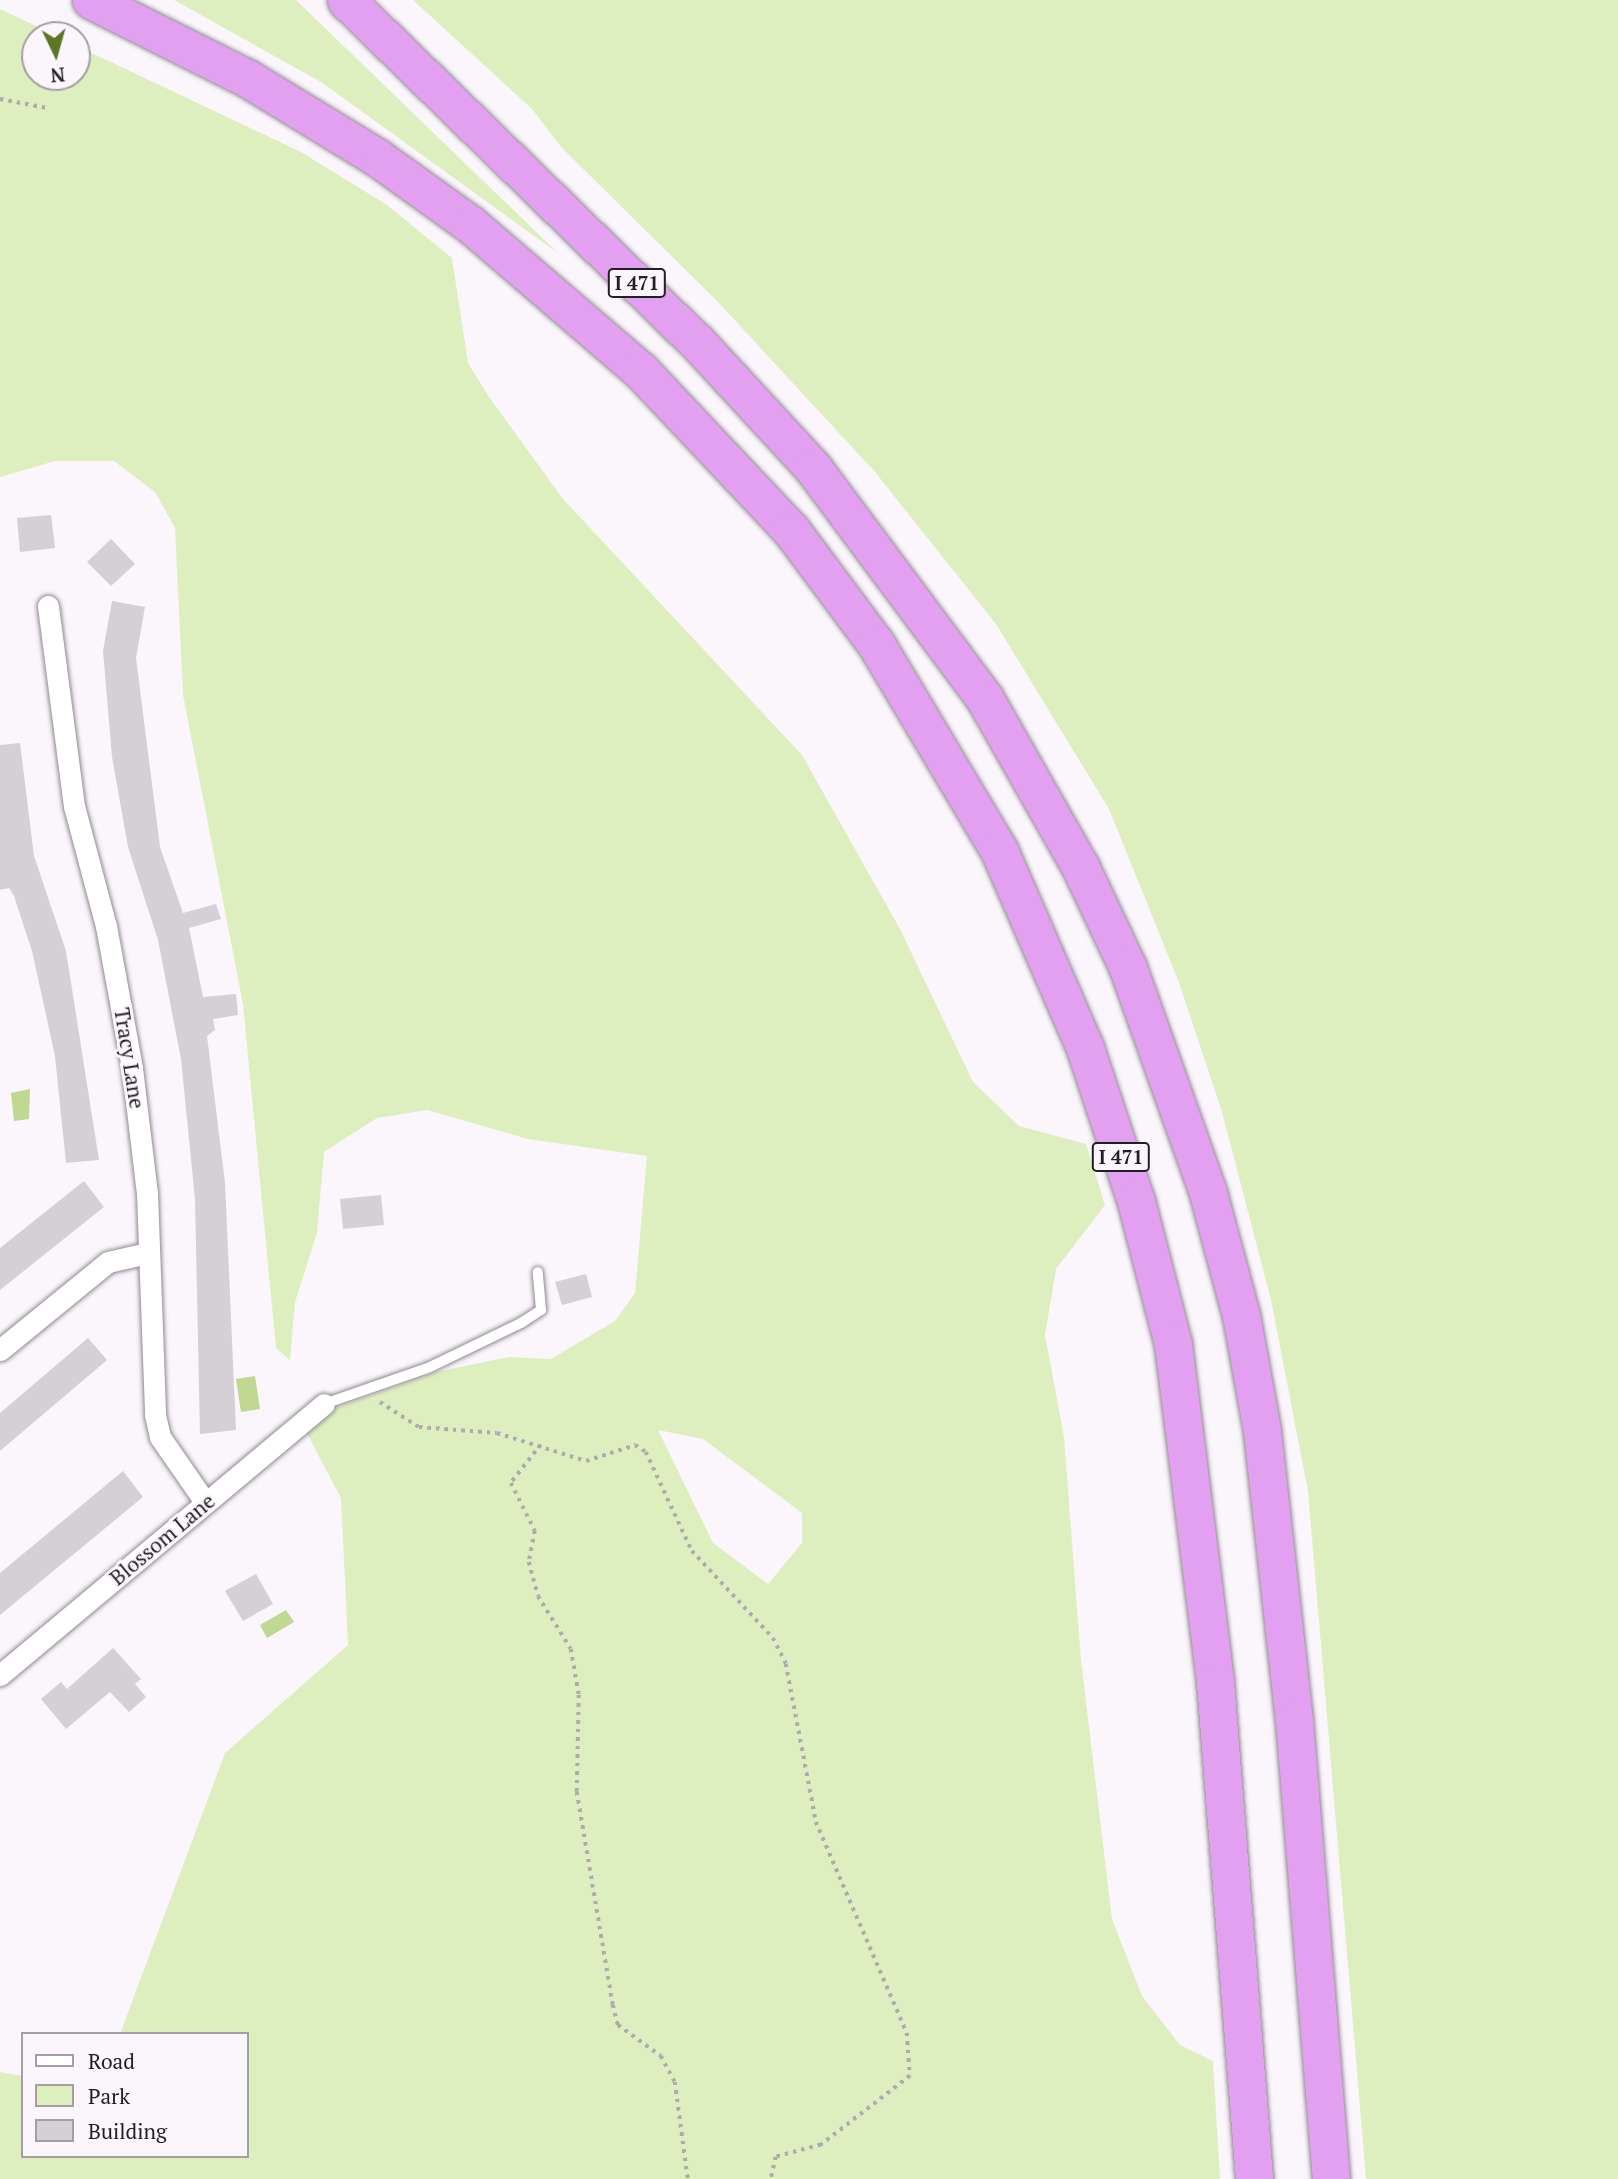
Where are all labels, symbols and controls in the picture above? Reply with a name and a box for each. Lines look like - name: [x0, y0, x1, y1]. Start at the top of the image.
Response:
- north arrow: [21, 21, 91, 91]
- text: N: [49, 62, 66, 89]
- road number: I 471: [607, 268, 667, 298]
- street label: Tracy Lane: [110, 1006, 150, 1110]
- road number: I 471: [1091, 1142, 1151, 1172]
- street label: Blossom Lane: [104, 1488, 220, 1590]
- legend: [21, 2032, 248, 2158]
- text: Road: [88, 2047, 135, 2075]
- text: Park: [88, 2082, 130, 2110]
- text: Building: [88, 2117, 167, 2145]

